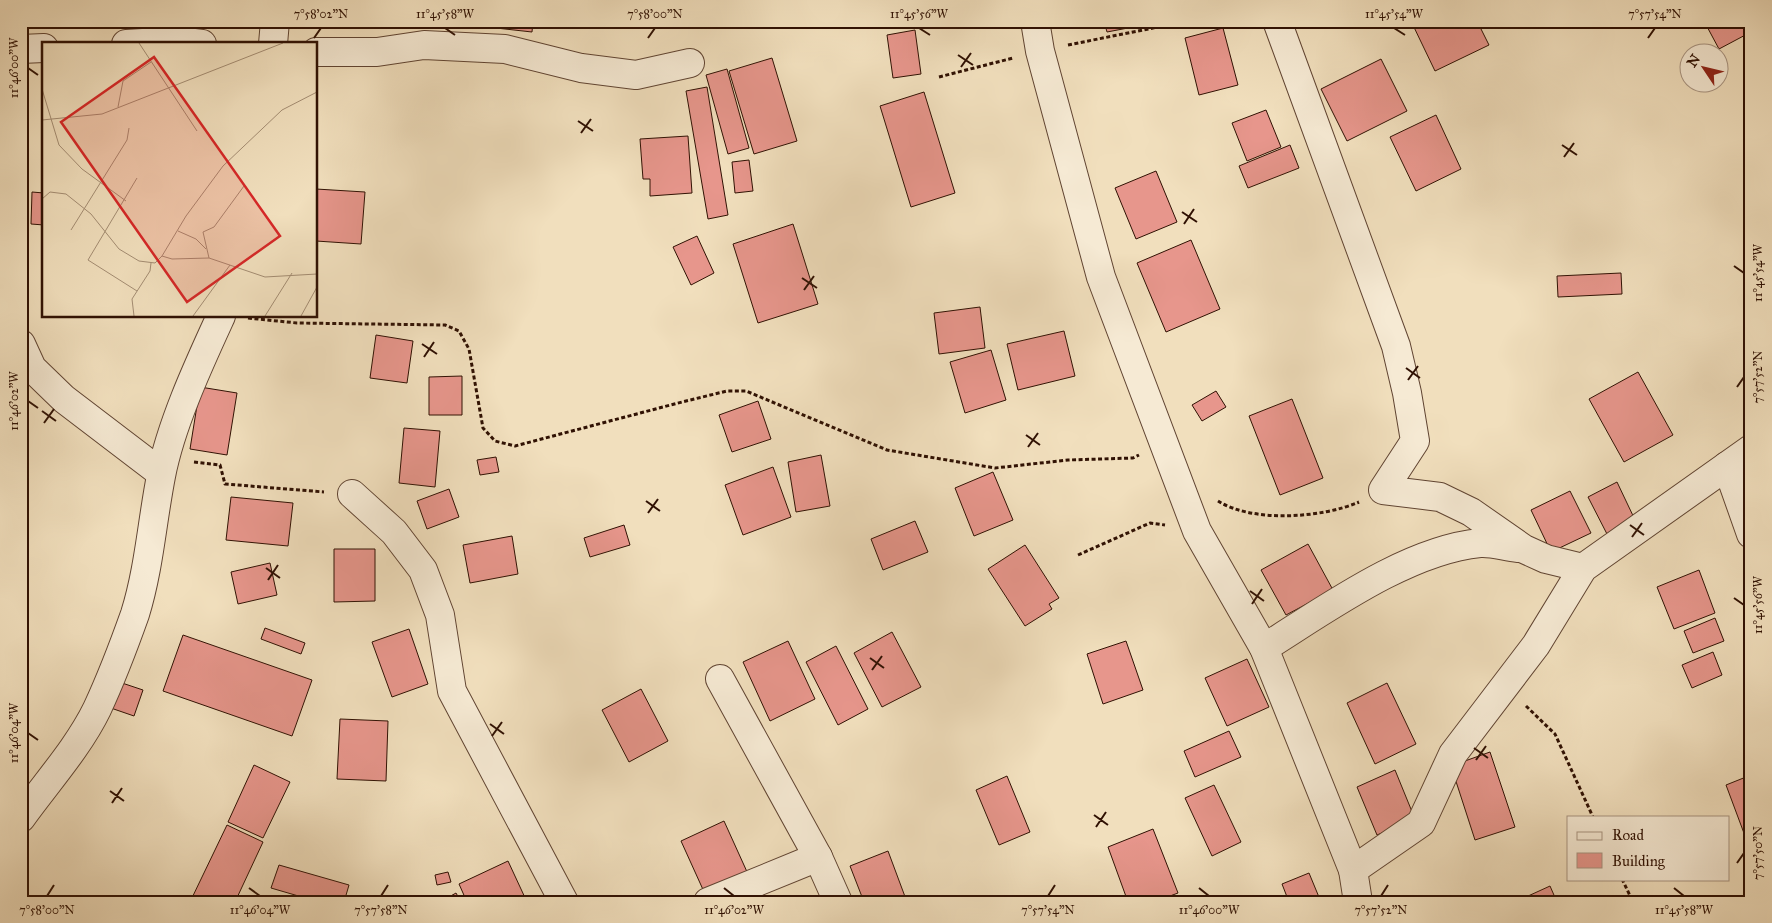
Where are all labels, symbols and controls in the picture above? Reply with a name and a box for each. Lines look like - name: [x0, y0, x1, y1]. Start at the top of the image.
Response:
- text: 7°58'02"N: [294, 7, 348, 21]
- text: 11°45'58"W: [416, 7, 475, 21]
- text: 7°58'00"N: [627, 7, 683, 21]
- text: 11°45'56"W: [890, 7, 948, 21]
- text: 11°45'54"W: [1365, 7, 1424, 21]
- text: 7°57'54"N: [1628, 7, 1682, 21]
- text: 11°46'00"W: [7, 37, 21, 98]
- inset map: [42, 42, 318, 318]
- north arrow: [1680, 42, 1730, 92]
- text: N: [1683, 51, 1704, 71]
- text: 11°45'54"W: [1751, 243, 1765, 302]
- text: 7°57'52"N: [1751, 351, 1765, 403]
- text: 11°46'02"W: [7, 371, 21, 431]
- text: 11°45'56"W: [1751, 576, 1765, 634]
- text: 11°46'04"W: [7, 702, 21, 763]
- legend: [1567, 816, 1730, 880]
- text: Road: [1612, 826, 1644, 844]
- text: 7°57'50"N: [1751, 826, 1765, 880]
- text: Building: [1612, 852, 1666, 870]
- text: 7°58'00"N: [19, 903, 75, 917]
- text: 11°46'04"W: [230, 903, 291, 917]
- text: 7°57'58"N: [354, 903, 408, 917]
- text: 11°46'02"W: [704, 903, 764, 917]
- text: 7°57'54"N: [1021, 903, 1075, 917]
- text: 11°46'00"W: [1179, 903, 1240, 917]
- text: 7°57'52"N: [1355, 903, 1407, 917]
- text: 11°45'58"W: [1655, 903, 1714, 917]

